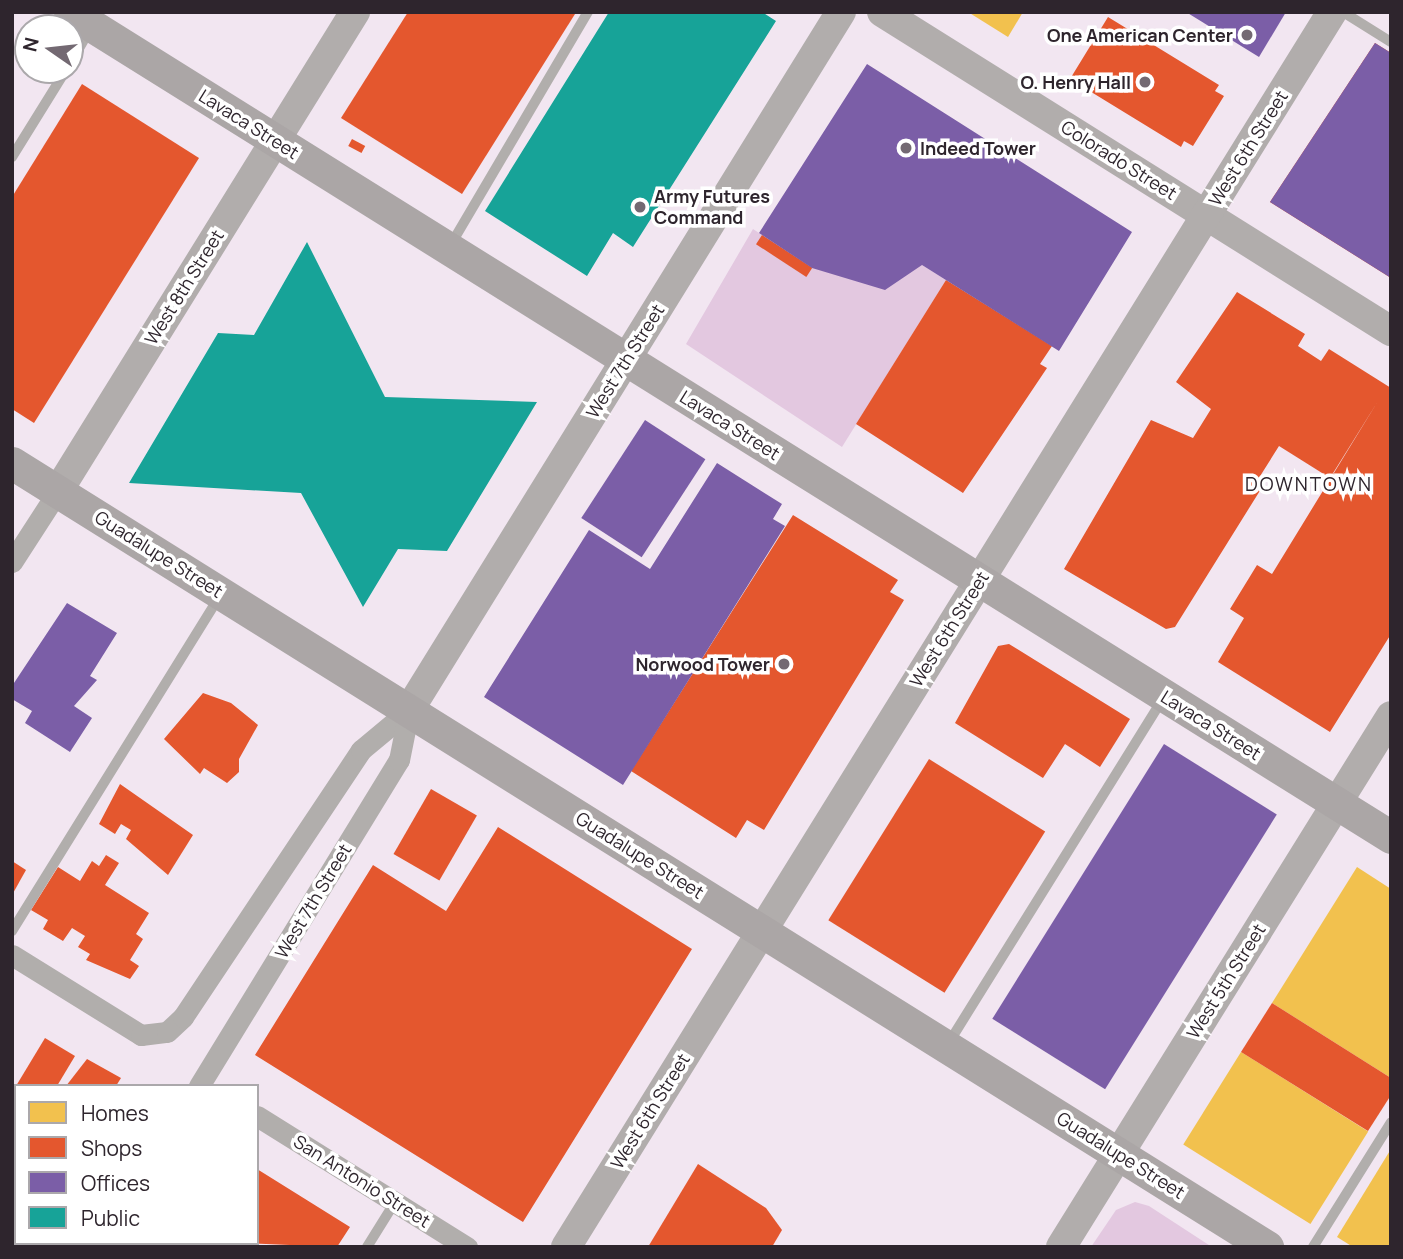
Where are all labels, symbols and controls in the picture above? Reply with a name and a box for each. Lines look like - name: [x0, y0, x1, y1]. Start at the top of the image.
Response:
- north arrow: [14, 14, 84, 84]
- place label: One American Center: [1047, 24, 1233, 46]
- marker: One American Center: [1239, 27, 1255, 43]
- text: N: [16, 35, 45, 54]
- place label: O. Henry Hall: [1021, 71, 1131, 93]
- marker: O. Henry Hall: [1137, 74, 1153, 90]
- street label: Lavaca Street: [195, 85, 303, 163]
- street label: West 6th Street: [1204, 86, 1292, 210]
- street label: Colorado Street: [1057, 116, 1181, 204]
- place label: Indeed Tower: [920, 137, 1036, 159]
- marker: Indeed Tower: [898, 140, 914, 156]
- place label: Army Futures Command: [654, 186, 770, 228]
- marker: Army Futures Command: [632, 199, 648, 215]
- street label: West 8th Street: [140, 226, 228, 348]
- street label: West 7th Street: [581, 300, 669, 422]
- street label: Lavaca Street: [676, 386, 784, 464]
- district label: DOWNTOWN: [1246, 474, 1372, 496]
- street label: Guadalupe Street: [91, 506, 227, 602]
- street label: West 6th Street: [905, 567, 993, 691]
- place label: Norwood Tower: [635, 653, 770, 675]
- marker: Norwood Tower: [776, 656, 792, 672]
- street label: Lavaca Street: [1157, 686, 1265, 764]
- street label: Guadalupe Street: [572, 807, 708, 903]
- street label: West 7th Street: [270, 840, 356, 962]
- street label: West 5th Street: [1182, 920, 1270, 1042]
- street label: West 6th Street: [606, 1049, 694, 1173]
- legend: [14, 1084, 259, 1245]
- text: Homes: [81, 1099, 149, 1127]
- street label: Guadalupe Street: [1053, 1107, 1189, 1203]
- street label: San Antonio Street: [290, 1130, 434, 1232]
- text: Shops: [81, 1134, 142, 1162]
- text: Offices: [81, 1169, 150, 1197]
- text: Public: [81, 1204, 140, 1232]

